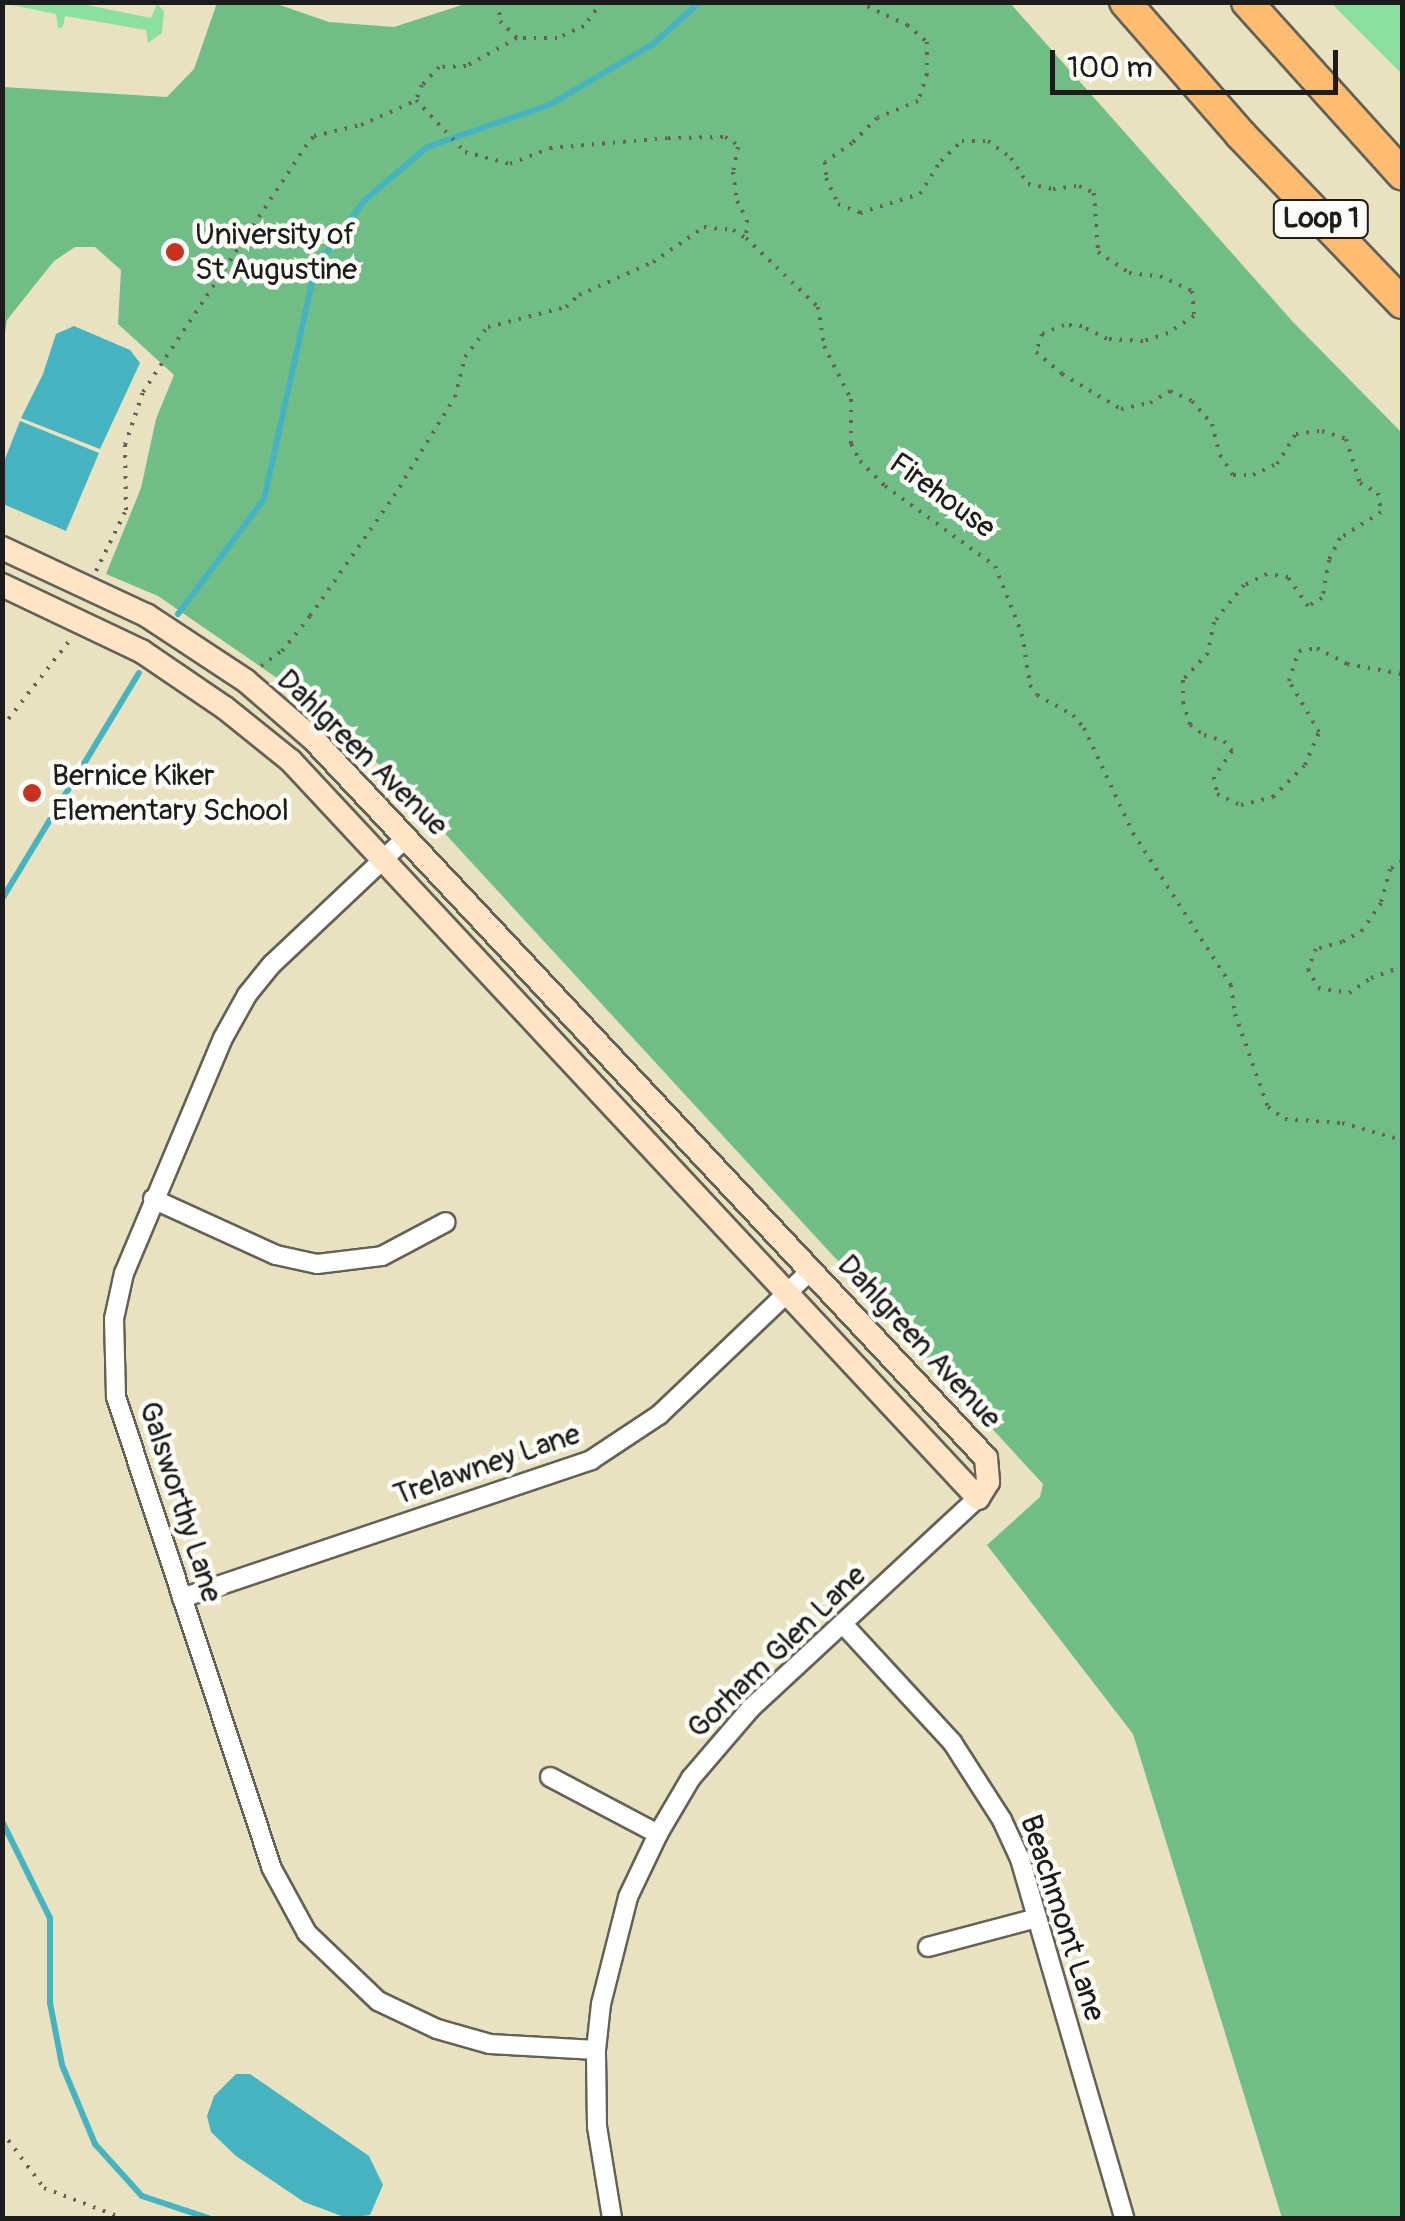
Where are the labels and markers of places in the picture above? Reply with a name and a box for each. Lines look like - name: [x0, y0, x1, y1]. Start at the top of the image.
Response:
- place label: University of St Augustine: [195, 217, 357, 288]
- marker: University of St Augustine: [164, 241, 186, 263]
- place label: Bernice Kiker Elementary School: [52, 758, 289, 828]
- marker: Bernice Kiker Elementary School: [21, 782, 43, 804]

